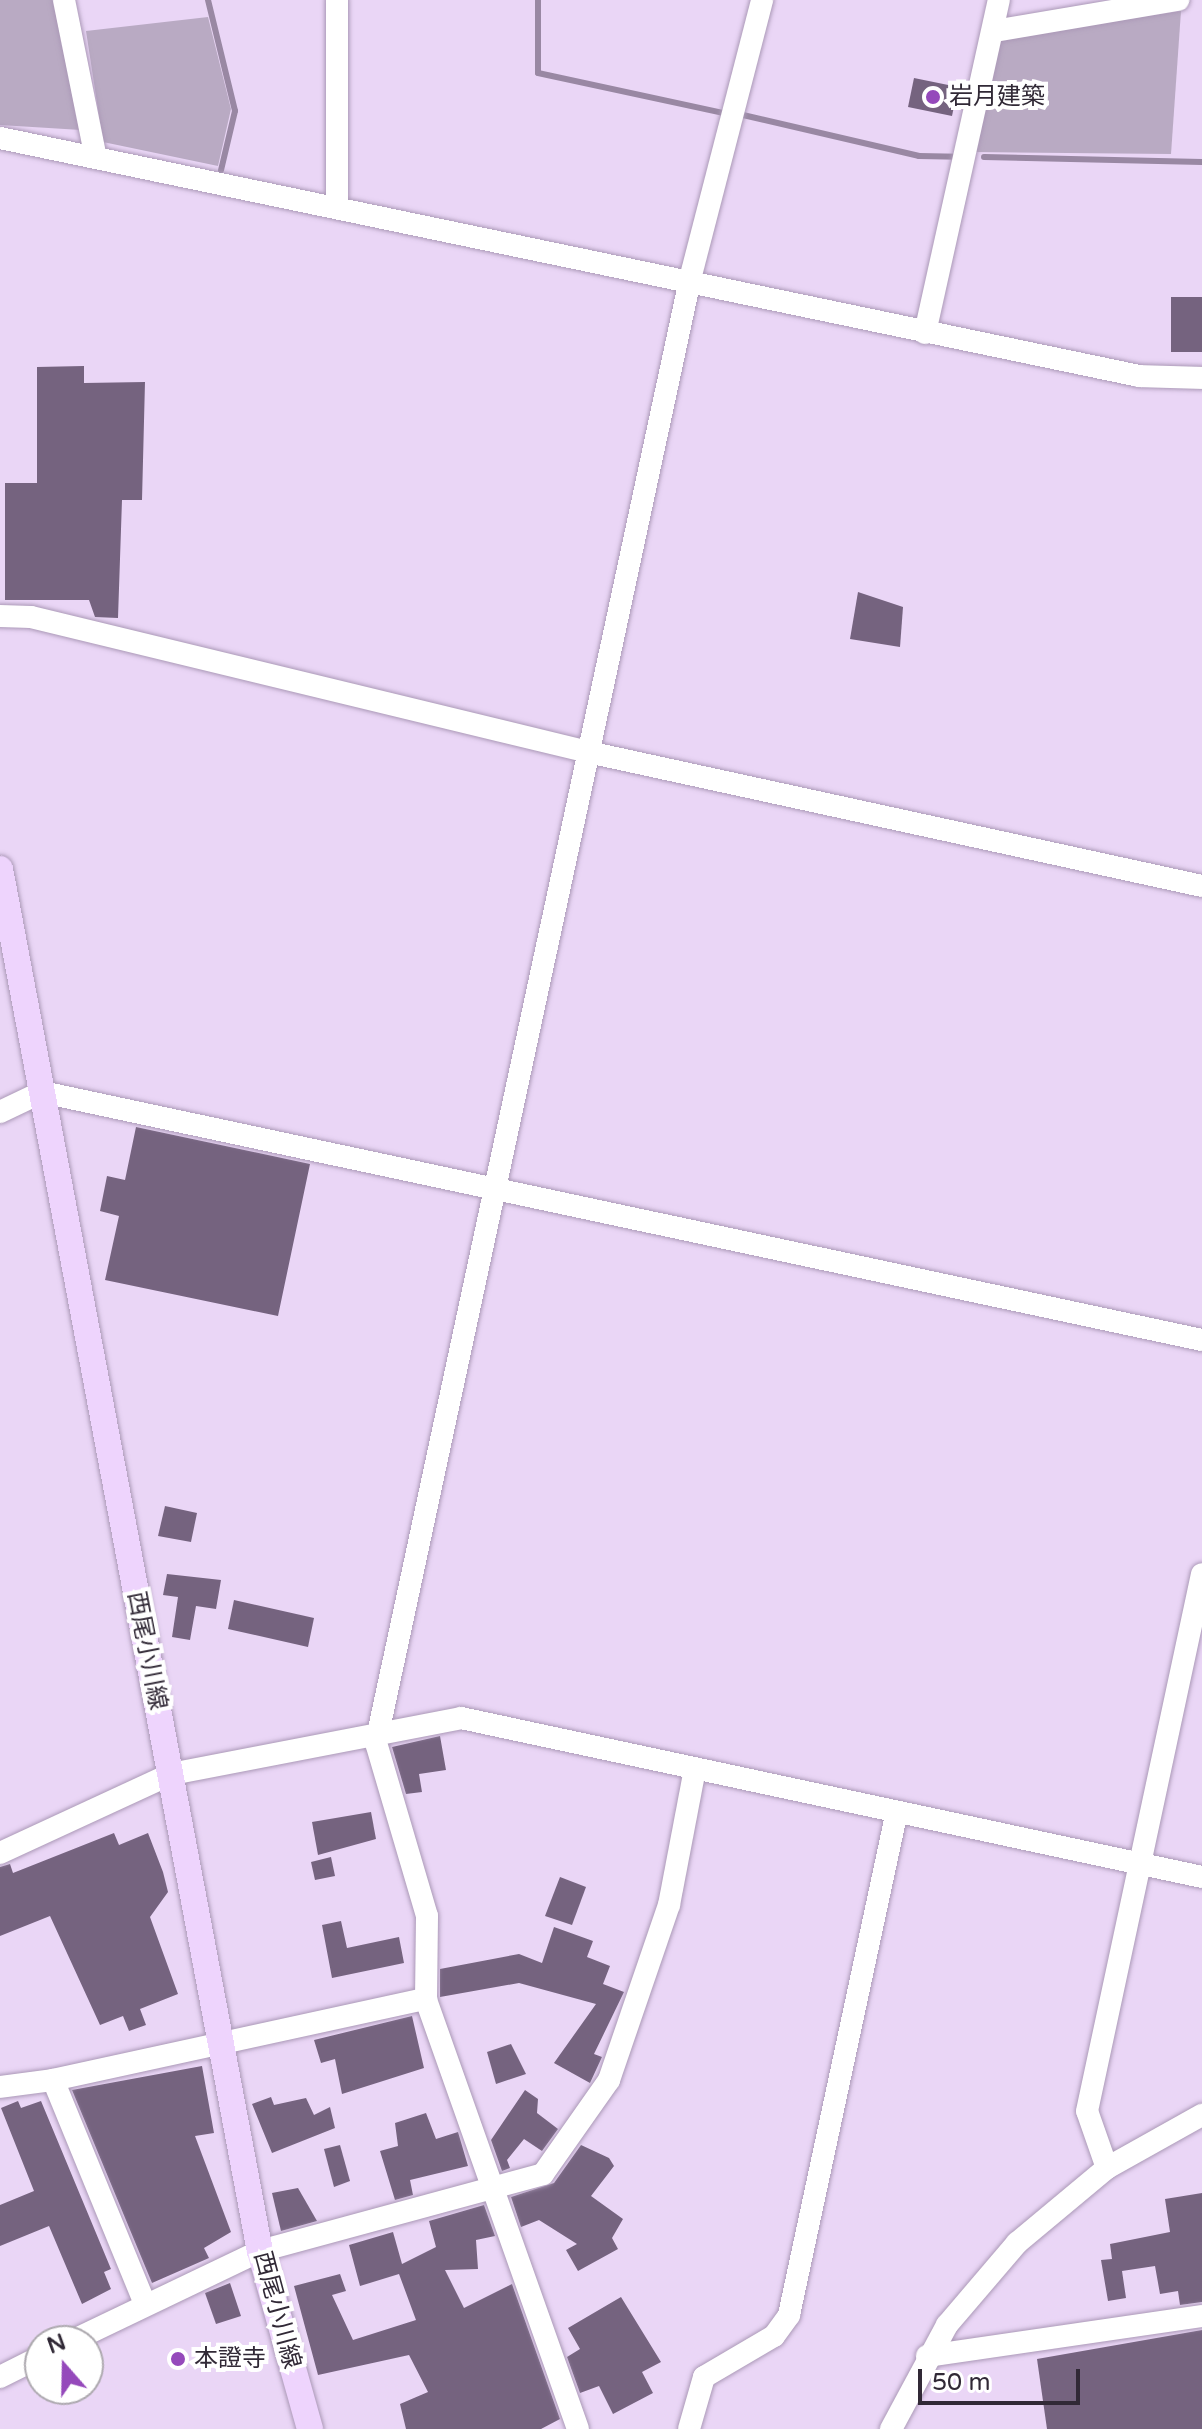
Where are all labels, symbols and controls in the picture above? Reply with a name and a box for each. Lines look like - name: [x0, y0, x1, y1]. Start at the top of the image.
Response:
- place label: 岩月建築: [949, 83, 1045, 111]
- marker: 岩月建築: [924, 88, 942, 106]
- street label: 西尾小川線: [121, 1589, 173, 1713]
- street label: 西尾小川線: [248, 2248, 306, 2372]
- north arrow: [24, 2325, 104, 2405]
- text: N: [44, 2329, 69, 2360]
- place label: 本證寺: [194, 2345, 266, 2373]
- marker: 本證寺: [169, 2350, 187, 2368]
- scale bar: [922, 2353, 1084, 2403]
- text: 50 m: [932, 2368, 990, 2397]

